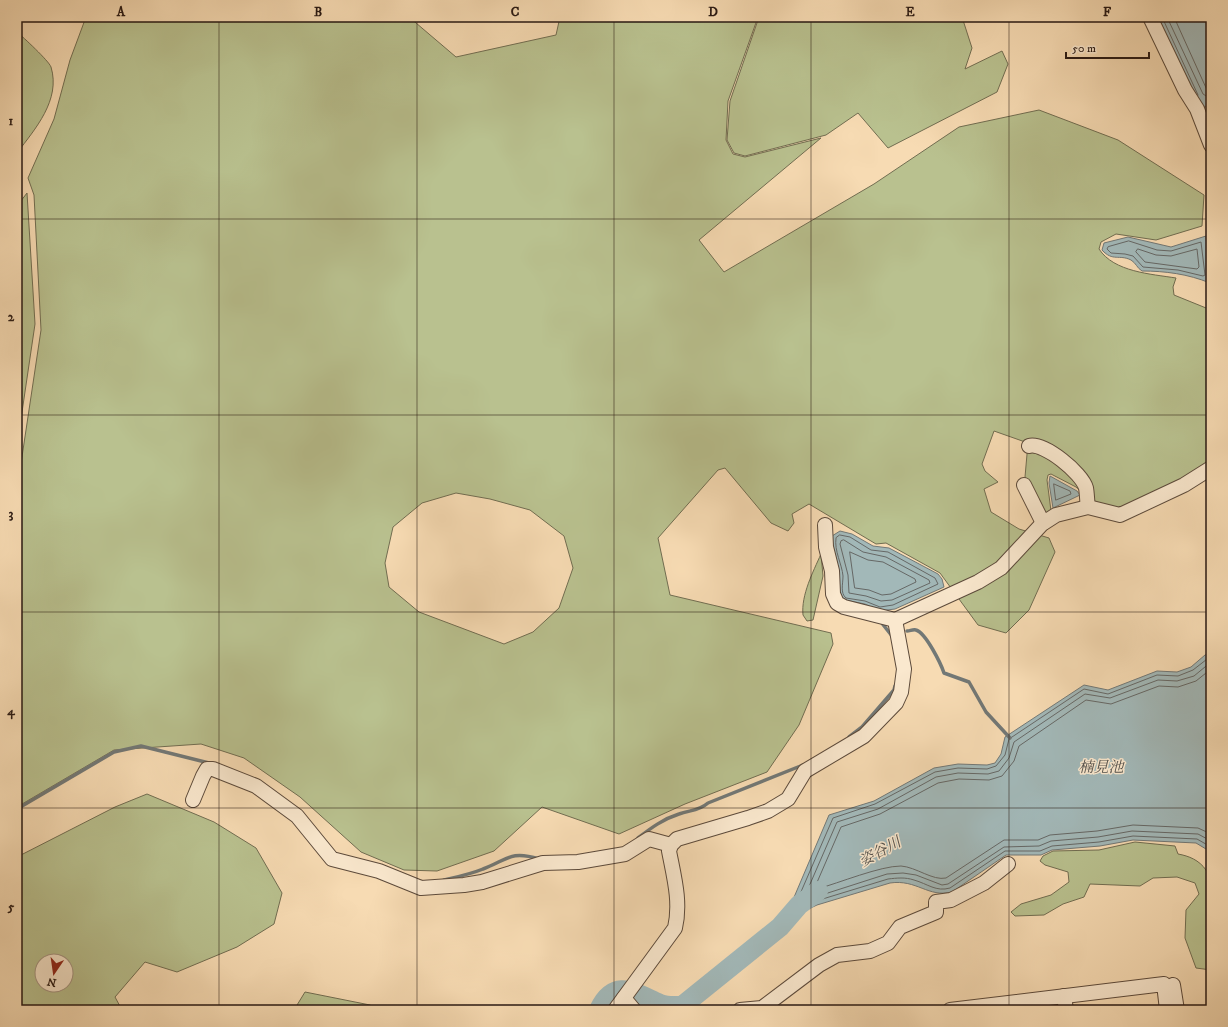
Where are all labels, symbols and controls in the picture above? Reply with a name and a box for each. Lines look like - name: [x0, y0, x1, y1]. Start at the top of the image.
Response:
- text: A: [116, 4, 126, 20]
- text: B: [314, 4, 322, 20]
- text: C: [511, 4, 520, 20]
- text: D: [708, 4, 718, 20]
- text: E: [905, 4, 915, 20]
- text: F: [1103, 4, 1112, 20]
- scale bar: [1066, 34, 1149, 60]
- text: 50 m: [1072, 41, 1096, 56]
- text: 1: [9, 113, 14, 129]
- text: 2: [8, 309, 15, 325]
- text: 3: [9, 506, 14, 522]
- text: 4: [6, 703, 15, 720]
- water label: 楠見池: [1078, 758, 1125, 777]
- water label: 姿谷川: [856, 832, 906, 871]
- text: 5: [7, 899, 15, 915]
- north arrow: [34, 953, 74, 993]
- text: N: [46, 974, 58, 990]

